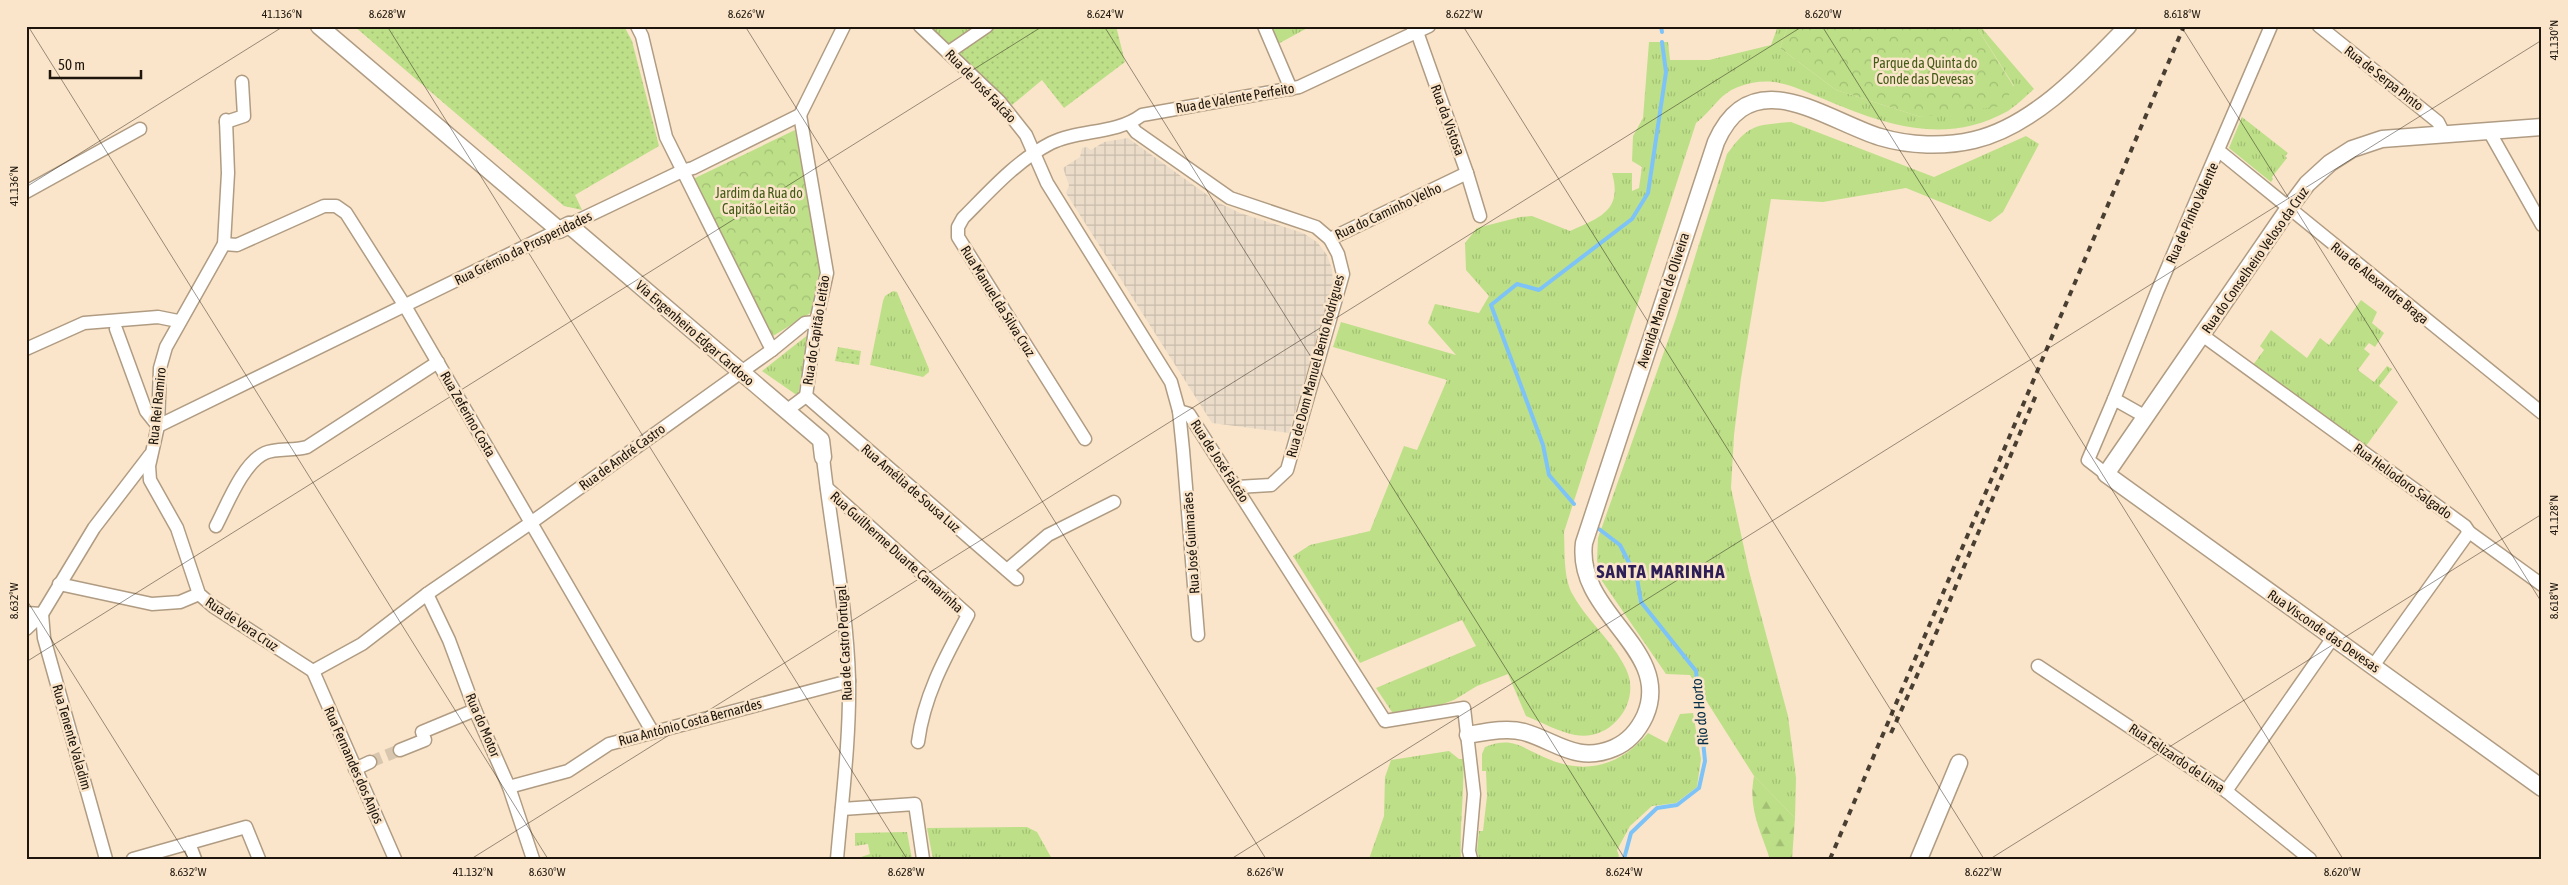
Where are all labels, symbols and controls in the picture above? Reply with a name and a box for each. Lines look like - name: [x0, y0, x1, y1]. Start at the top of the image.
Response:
- text: 41.136°N: [262, 7, 302, 21]
- text: 8.628°W: [369, 7, 406, 21]
- text: 8.626°W: [728, 7, 765, 21]
- text: 8.624°W: [1087, 7, 1124, 21]
- text: 8.622°W: [1446, 7, 1483, 21]
- text: 8.620°W: [1805, 7, 1842, 21]
- text: 8.618°W: [2164, 7, 2201, 21]
- text: 41.130°N: [2547, 20, 2561, 60]
- street label: Rua de Serpa Pinto: [2341, 42, 2427, 114]
- street label: Rua de José Falcão: [942, 46, 1020, 126]
- scale bar: [50, 48, 141, 80]
- park label: Parque da Quinta do Conde das Devesas: [1873, 55, 1977, 87]
- text: 50 m: [58, 56, 85, 73]
- street label: Rua de Valente Perfeito: [1175, 80, 1295, 116]
- street label: Rua da Vistosa: [1428, 82, 1468, 158]
- street label: Rua de Pinho Valente: [2163, 160, 2221, 266]
- text: 41.136°N: [7, 166, 21, 206]
- street label: Rua do Caminho Velho: [1332, 179, 1444, 243]
- street label: Rua do Conselheiro Veloso da Cruz: [2198, 184, 2312, 336]
- park label: Jardim da Rua do Capitão Leitão: [715, 185, 803, 217]
- street label: Rua Grémio da Prosperidades: [452, 208, 594, 288]
- street label: Avenida Manoel de Oliveira: [1634, 231, 1692, 369]
- street label: Rua de Alexandre Braga: [2328, 239, 2432, 327]
- street label: Rua Manuel da Silva Cruz: [957, 243, 1039, 359]
- street label: Rua de Dom Manuel Bento Rodrigues: [1283, 273, 1347, 459]
- street label: Rua do Capitão Leitão: [799, 274, 833, 386]
- street label: Via Engenheiro Edgar Cardoso: [632, 277, 758, 389]
- street label: Rua Rei Ramiro: [145, 366, 169, 446]
- street label: Rua Zeferino Costa: [437, 368, 499, 460]
- street label: Rua de José Falcão: [1187, 417, 1253, 505]
- street label: Rua de André Castro: [576, 420, 668, 494]
- street label: Rua Heliodoro Salgado: [2351, 440, 2455, 522]
- street label: Rua Amélia de Sousa Luz: [858, 441, 964, 535]
- street label: Rua Guilherme Duarte Camarinha: [827, 488, 967, 616]
- street label: Rua José Guimarães: [1179, 491, 1203, 594]
- text: 41.128°N: [2547, 495, 2561, 535]
- district label: SANTA MARINHA: [1597, 560, 1725, 582]
- text: 8.632°W: [7, 582, 21, 619]
- text: 8.618°W: [2547, 582, 2561, 619]
- street label: Rua de Castro Portugal: [833, 585, 855, 701]
- street label: Rua Visconde das Devesas: [2265, 586, 2383, 676]
- street label: Rua de Vera Cruz: [203, 594, 281, 654]
- water label: Rio do Horto: [1688, 678, 1711, 747]
- street label: Rua Tenente Valadim: [49, 682, 95, 792]
- street label: Rua do Motor: [462, 691, 504, 760]
- street label: Rua António Costa Bernardes: [617, 695, 763, 749]
- street label: Rua Fernandes dos Anjos: [321, 704, 387, 826]
- street label: Rua Felizardo de Lima: [2126, 720, 2228, 796]
- text: 8.632°W: [170, 865, 207, 879]
- text: 41.132°N: [453, 865, 493, 879]
- text: 8.630°W: [529, 865, 566, 879]
- text: 8.628°W: [888, 865, 925, 879]
- text: 8.626°W: [1247, 865, 1284, 879]
- text: 8.624°W: [1606, 865, 1643, 879]
- text: 8.622°W: [1965, 865, 2002, 879]
- text: 8.620°W: [2324, 865, 2361, 879]

